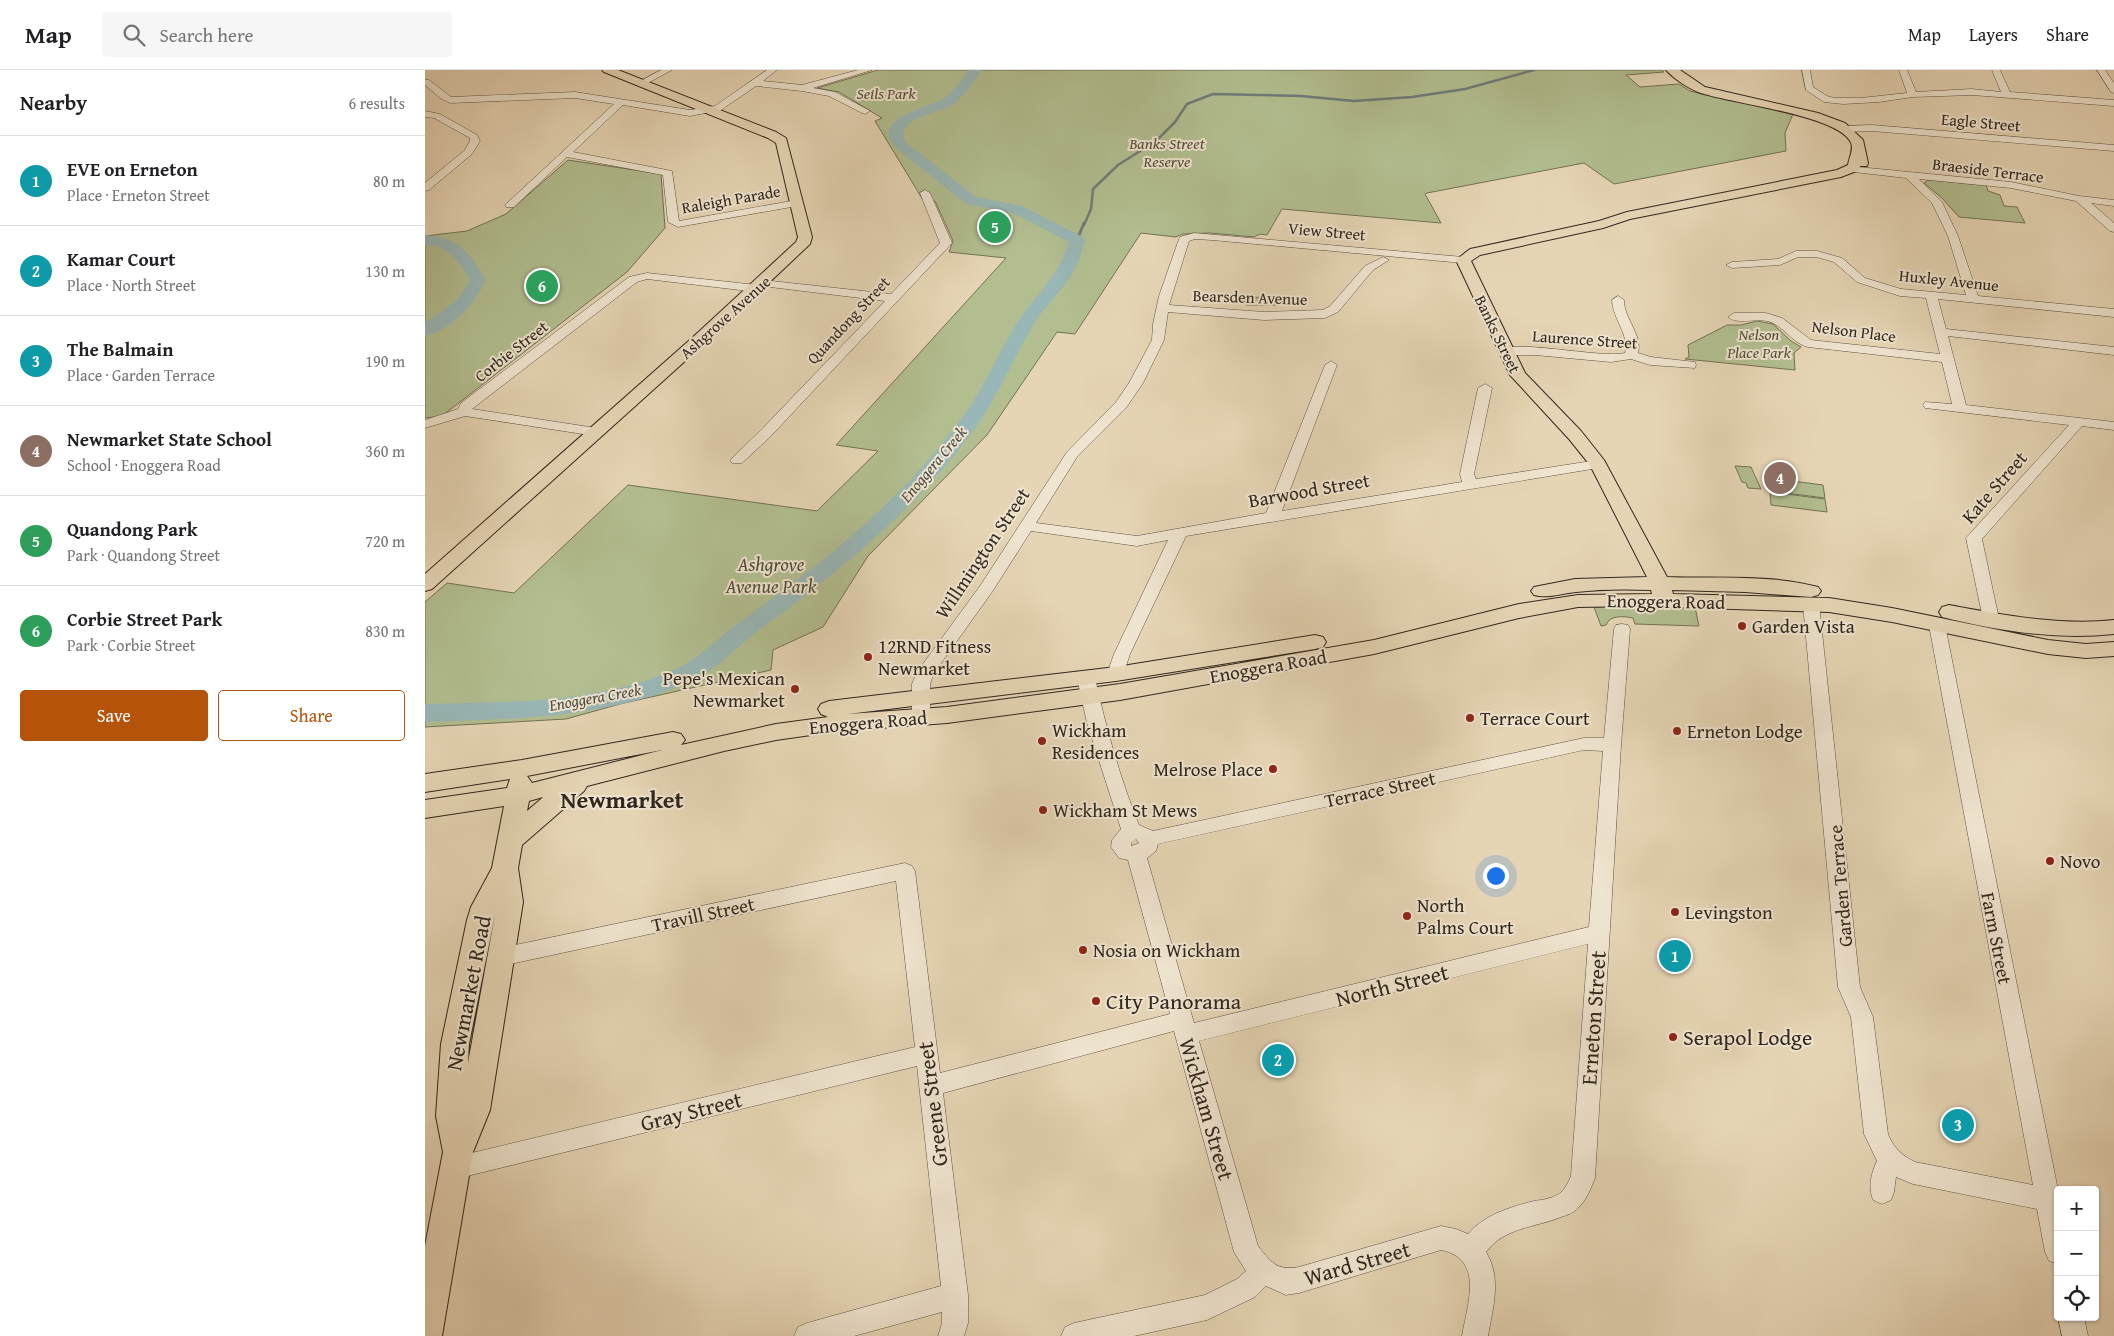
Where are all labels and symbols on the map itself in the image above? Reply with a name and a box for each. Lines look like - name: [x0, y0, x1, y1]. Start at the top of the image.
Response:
- park label: Seils Park: [856, 81, 916, 105]
- street label: Eagle Street: [1940, 107, 2022, 137]
- park label: Banks Street Reserve: [1128, 131, 1206, 173]
- street label: Braeside Terrace: [1931, 151, 2045, 189]
- street label: Raleigh Parade: [680, 179, 782, 219]
- pin: 5: [979, 208, 1011, 246]
- street label: View Street: [1287, 216, 1367, 246]
- street label: Huxley Avenue: [1898, 263, 2000, 297]
- pin: 6: [526, 267, 558, 305]
- street label: Ashgrove Avenue: [674, 270, 776, 364]
- street label: Quandong Street: [801, 270, 895, 369]
- street label: Bearsden Avenue: [1192, 283, 1308, 311]
- street label: Banks Street: [1469, 291, 1527, 377]
- street label: Corbie Street: [469, 314, 553, 387]
- street label: Nelson Place: [1810, 314, 1898, 348]
- park label: Nelson Place Park: [1726, 322, 1791, 364]
- street label: Laurence Street: [1532, 323, 1639, 355]
- water label: Enoggera Creek: [893, 420, 973, 508]
- street label: Kate Street: [1955, 444, 2034, 529]
- pin: 4: [1764, 459, 1796, 497]
- street label: Barwood Street: [1246, 466, 1372, 514]
- street label: Willmington Street: [928, 482, 1036, 624]
- park label: Ashgrove Avenue Park: [725, 550, 817, 600]
- street label: Enoggera Road: [1607, 586, 1726, 616]
- place label: Garden Vista: [1752, 612, 1855, 640]
- marker: Garden Vista: [1736, 620, 1748, 632]
- place label: 12RND Fitness Newmarket: [878, 632, 991, 682]
- street label: Enoggera Road: [1207, 642, 1330, 690]
- marker: 12RND Fitness Newmarket: [862, 651, 874, 663]
- place label: Pepe's Mexican Newmarket: [663, 664, 785, 714]
- water label: Enoggera Creek: [546, 677, 644, 717]
- marker: Pepe's Mexican Newmarket: [789, 683, 801, 695]
- street label: Enoggera Road: [808, 703, 929, 741]
- place label: Terrace Court: [1480, 704, 1590, 732]
- marker: Terrace Court: [1464, 712, 1476, 724]
- place label: Wickham Residences: [1052, 716, 1139, 766]
- place label: Erneton Lodge: [1687, 717, 1803, 745]
- marker: Erneton Lodge: [1671, 725, 1683, 737]
- marker: Wickham Residences: [1036, 735, 1048, 747]
- place label: Melrose Place: [1153, 755, 1263, 783]
- marker: Melrose Place: [1267, 763, 1279, 775]
- street label: Terrace Street: [1322, 764, 1438, 814]
- district label: Newmarket: [560, 782, 684, 817]
- place label: Wickham St Mews: [1053, 796, 1197, 824]
- marker: Wickham St Mews: [1037, 804, 1049, 816]
- street label: Garden Terrace: [1821, 824, 1859, 948]
- place label: Novo: [2060, 847, 2101, 875]
- marker: Novo: [2044, 855, 2056, 867]
- your location: [1483, 863, 1509, 889]
- street label: Travill Street: [649, 889, 757, 939]
- street label: Farm Street: [1974, 890, 2020, 987]
- place label: North Palms Court: [1417, 891, 1514, 941]
- place label: Levingston: [1685, 898, 1773, 926]
- marker: Levingston: [1669, 906, 1681, 918]
- marker: North Palms Court: [1401, 910, 1413, 922]
- street label: Newmarket Road: [437, 912, 499, 1073]
- place label: Nosia on Wickham: [1093, 936, 1241, 964]
- pin: 1: [1659, 937, 1691, 975]
- marker: Nosia on Wickham: [1077, 944, 1089, 956]
- street label: Erneton Street: [1572, 949, 1614, 1086]
- street label: North Street: [1332, 955, 1452, 1014]
- place label: City Panorama: [1106, 985, 1242, 1017]
- marker: City Panorama: [1090, 995, 1102, 1007]
- place label: Serapol Lodge: [1683, 1021, 1812, 1053]
- marker: Serapol Lodge: [1667, 1031, 1679, 1043]
- street label: Wickham Street: [1171, 1034, 1243, 1184]
- street label: Greene Street: [908, 1040, 956, 1168]
- pin: 2: [1262, 1041, 1294, 1079]
- street label: Gray Street: [637, 1083, 745, 1139]
- pin: 3: [1942, 1106, 1974, 1144]
- street label: Ward Street: [1300, 1232, 1414, 1293]

